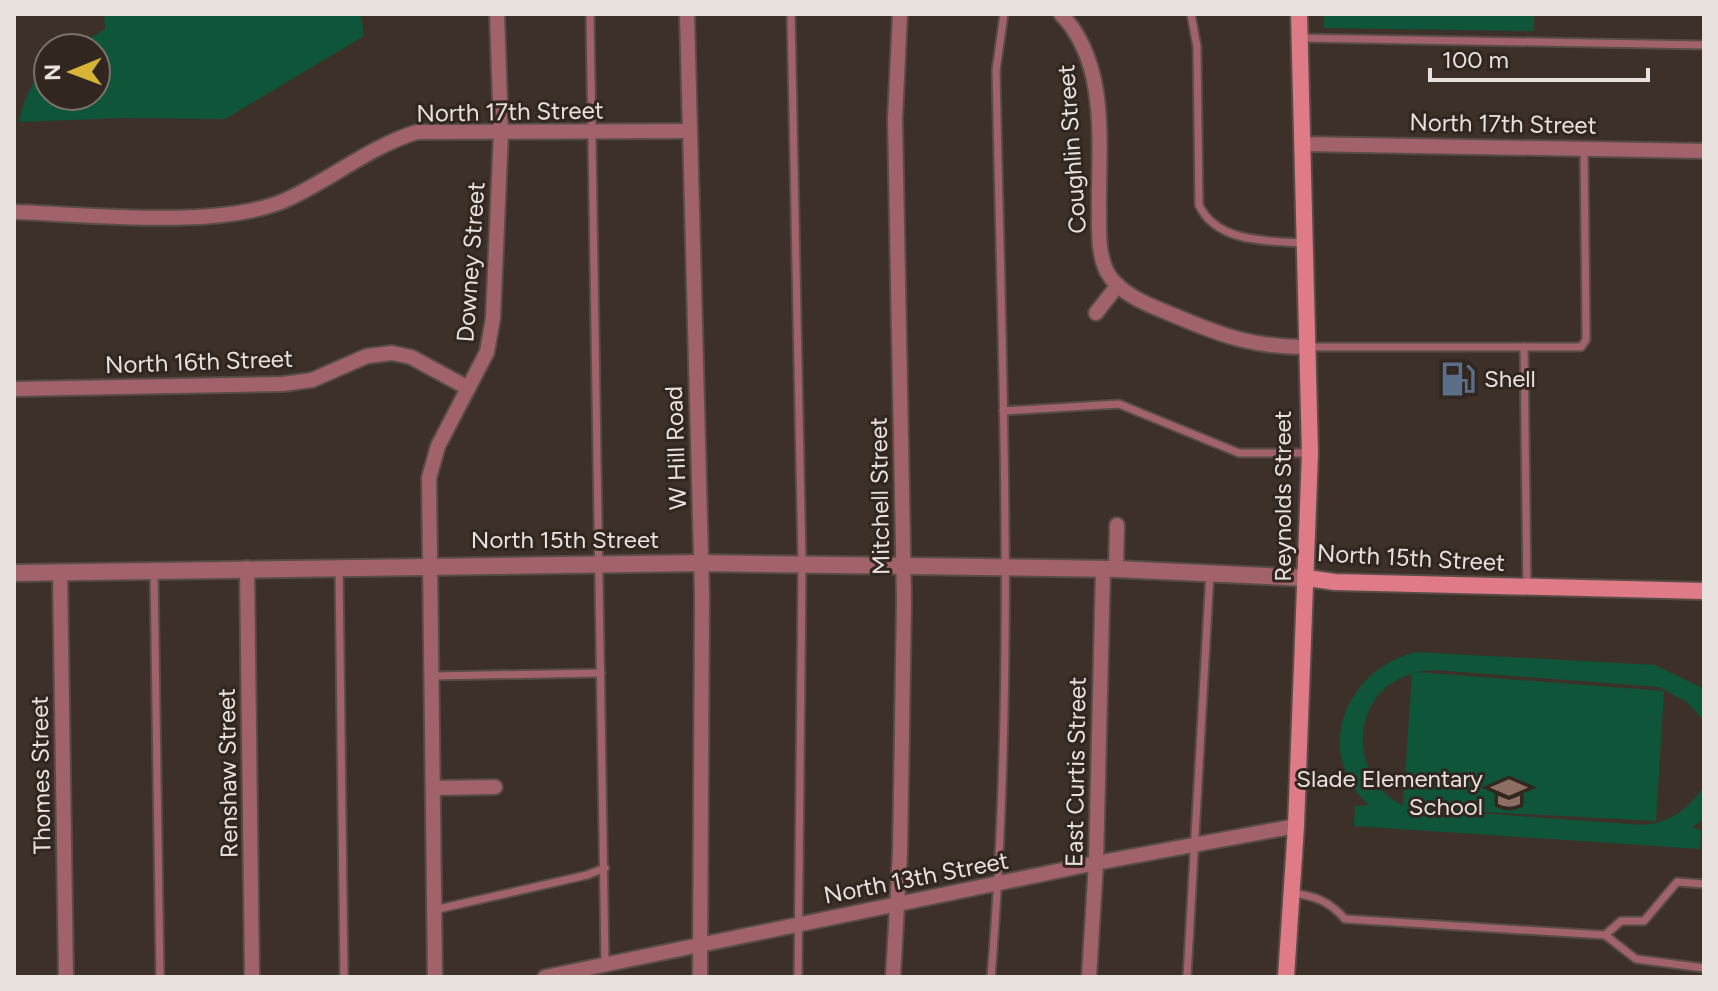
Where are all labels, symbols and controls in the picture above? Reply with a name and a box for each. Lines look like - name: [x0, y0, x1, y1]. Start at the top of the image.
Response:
- north arrow: [32, 32, 112, 112]
- scale bar: [1430, 32, 1648, 82]
- text: 100 m: [1442, 45, 1509, 74]
- street label: Coughlin Street: [1051, 63, 1092, 235]
- text: N: [39, 64, 66, 81]
- street label: North 17th Street: [416, 95, 604, 128]
- street label: North 17th Street: [1409, 107, 1597, 140]
- street label: Downey Street: [450, 181, 491, 343]
- street label: North 16th Street: [104, 344, 293, 379]
- fuel station icon: Shell: [1439, 360, 1477, 398]
- place label: Shell: [1484, 364, 1536, 393]
- street label: W Hill Road: [659, 385, 692, 511]
- street label: Reynolds Street: [1268, 410, 1297, 582]
- street label: Mitchell Street: [864, 417, 895, 575]
- street label: North 15th Street: [471, 525, 659, 554]
- street label: North 15th Street: [1316, 538, 1506, 577]
- street label: East Curtis Street: [1059, 677, 1092, 867]
- street label: Renshaw Street: [212, 688, 243, 858]
- street label: Thomes Street: [25, 696, 56, 854]
- place label: Slade Elementary School: [1296, 764, 1483, 821]
- school or university icon: Slade Elementary School: [1490, 774, 1528, 812]
- street label: North 13th Street: [821, 845, 1011, 910]

